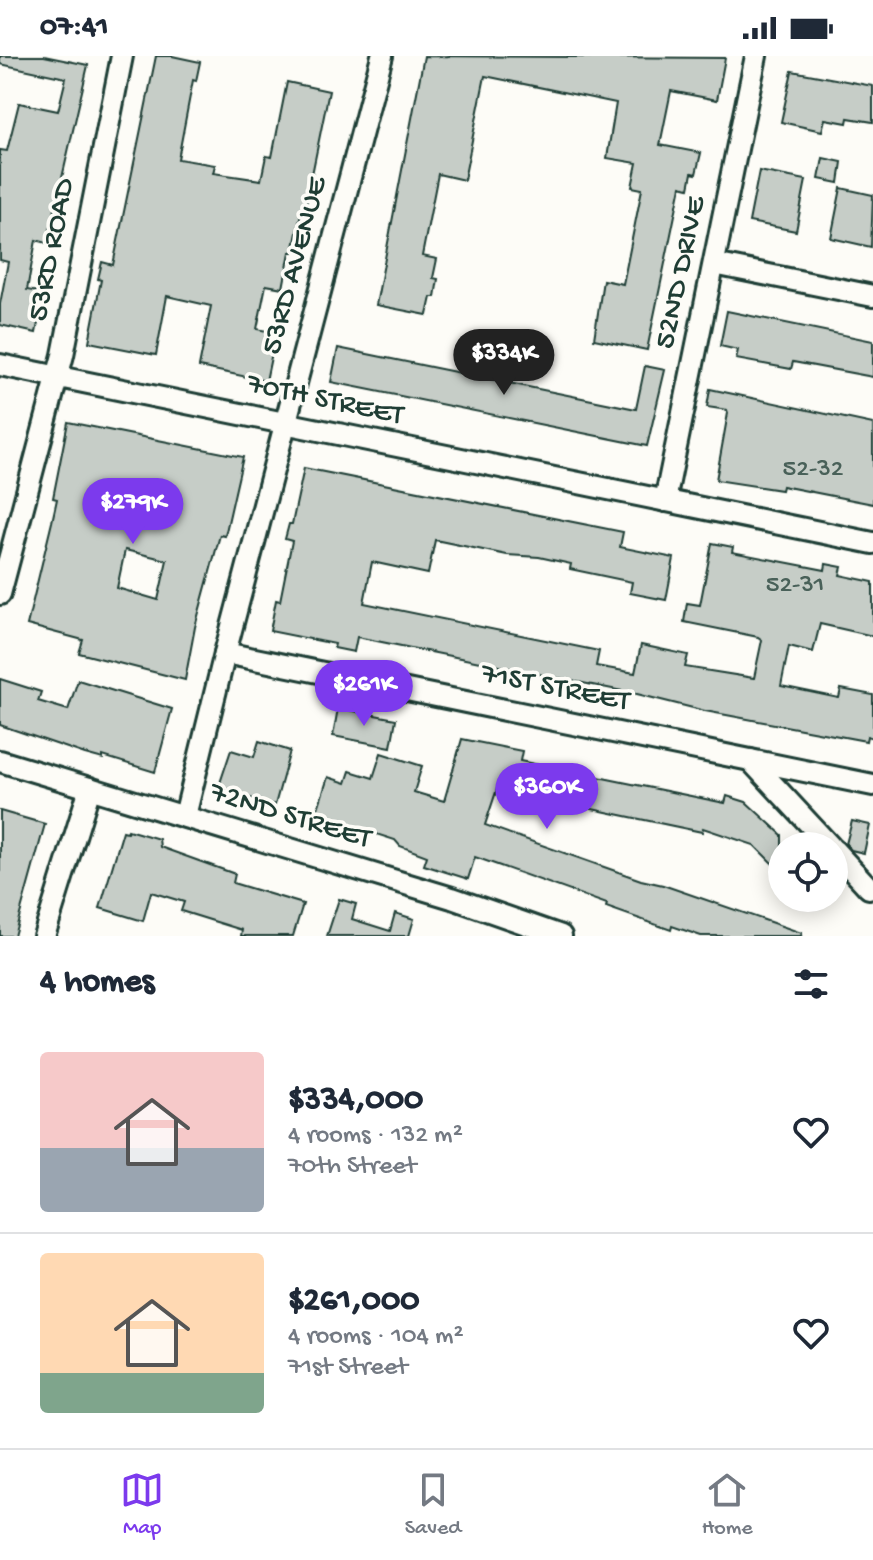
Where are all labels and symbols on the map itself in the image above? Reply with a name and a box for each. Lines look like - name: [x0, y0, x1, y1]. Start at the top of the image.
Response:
- street label: 53RD AVENUE: [255, 172, 337, 359]
- street label: 53RD ROAD: [22, 175, 84, 324]
- street label: 52ND DRIVE: [649, 192, 715, 352]
- pin: $334K: [448, 329, 560, 397]
- street label: 70TH STREET: [243, 367, 408, 435]
- house number: 52-32: [783, 455, 844, 486]
- pin: $279K: [77, 478, 189, 546]
- house number: 52-31: [766, 571, 824, 602]
- street label: 71ST STREET: [477, 657, 634, 721]
- pin: $261K: [308, 660, 420, 728]
- pin: $360K: [491, 763, 603, 831]
- street label: 72ND STREET: [204, 776, 376, 859]

